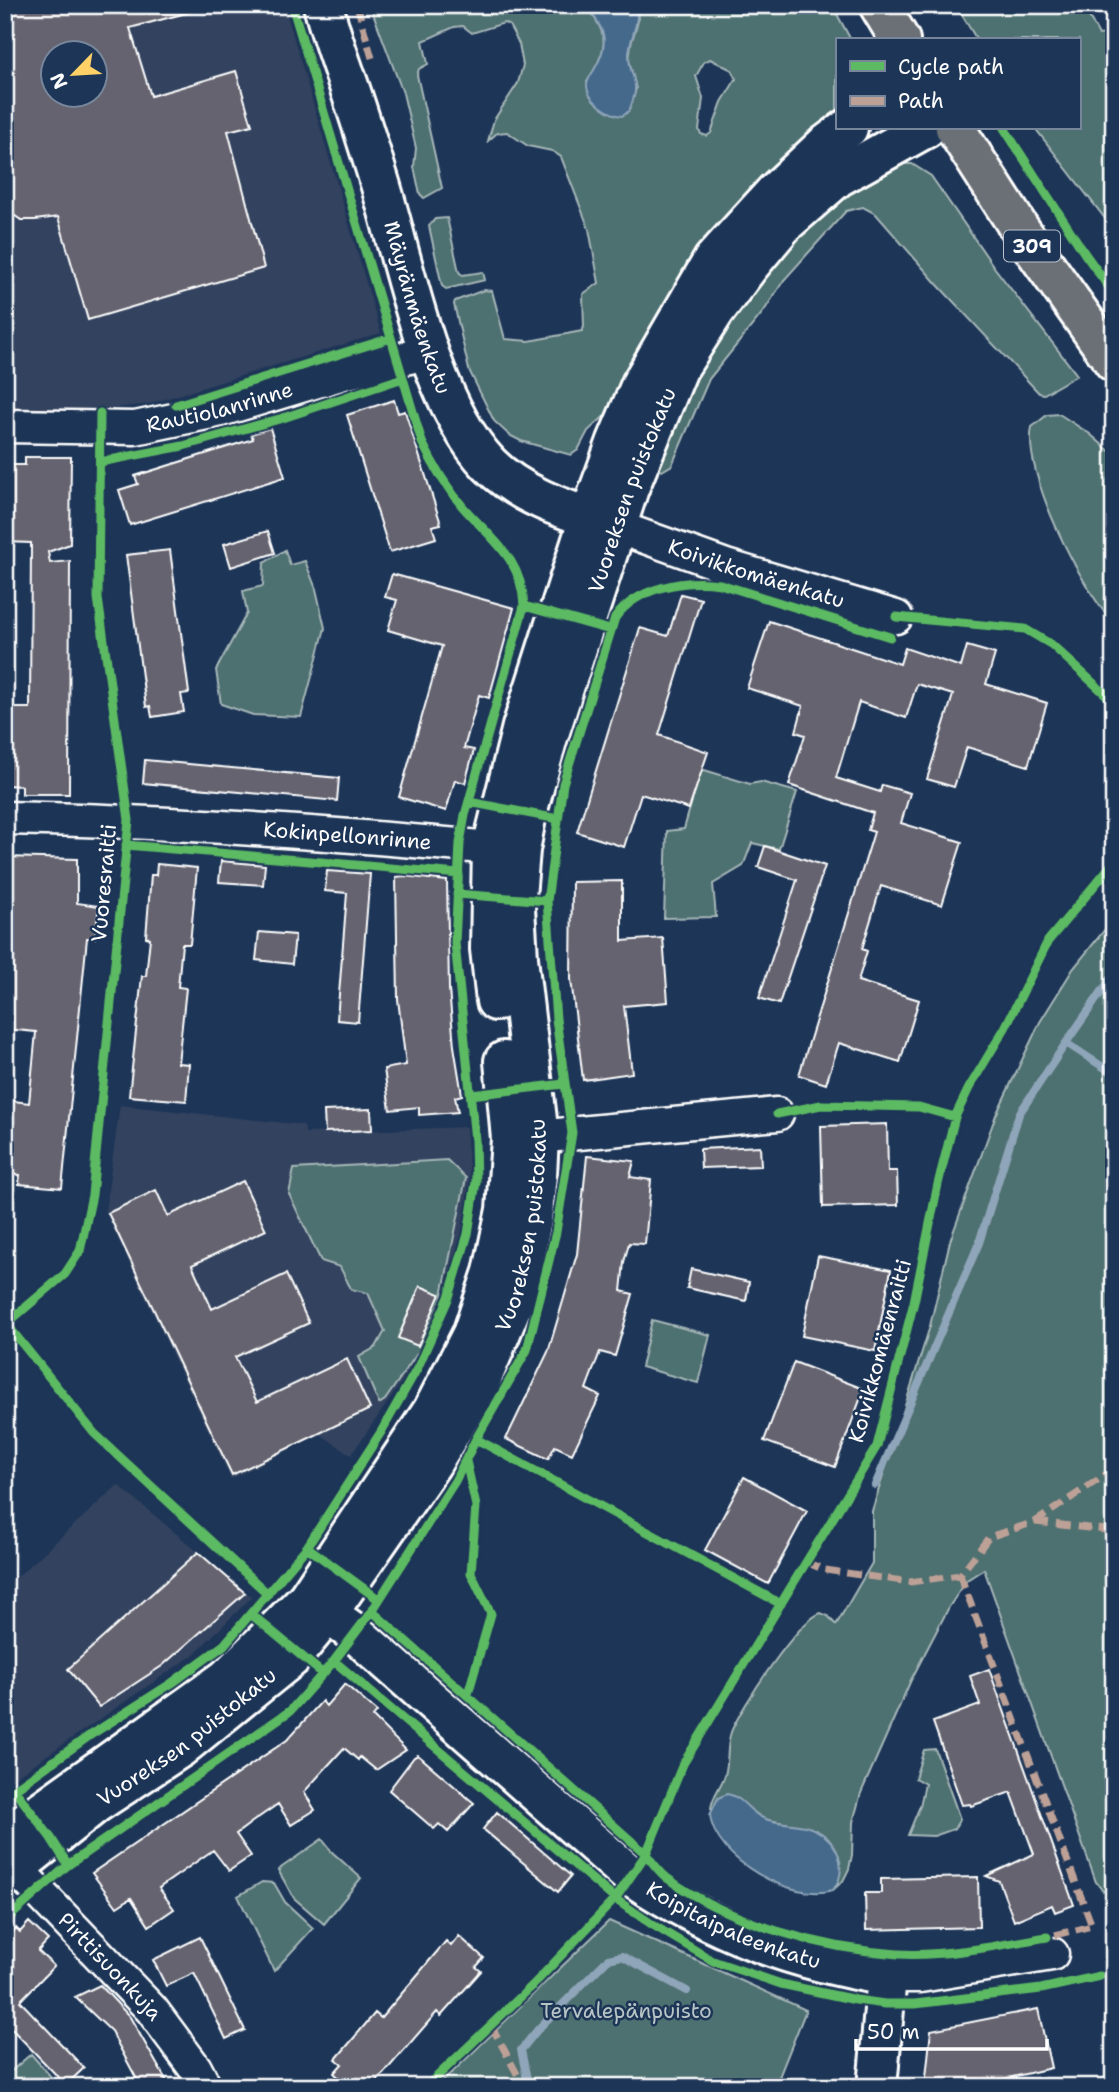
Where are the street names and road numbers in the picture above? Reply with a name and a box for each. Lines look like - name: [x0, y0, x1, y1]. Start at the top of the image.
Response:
- street label: Mäyränmäenkatu: [377, 218, 458, 399]
- road number: 309: [1004, 230, 1060, 262]
- street label: Rautiolanrinne: [144, 375, 296, 439]
- street label: Vuoreksen puistokatu: [582, 383, 683, 597]
- street label: Koivikkomäenkatu: [664, 532, 848, 615]
- street label: Kokinpellonrinne: [262, 815, 433, 856]
- street label: Vuoresraitti: [85, 823, 123, 943]
- street label: Vuoreksen puistokatu: [489, 1117, 553, 1336]
- street label: Koivikkomäenraitti: [842, 1256, 918, 1446]
- street label: Vuoreksen puistokatu: [92, 1661, 282, 1813]
- street label: Koipitaipaleenkatu: [641, 1875, 824, 1975]
- street label: Pirttisuonkuja: [52, 1907, 169, 2026]

